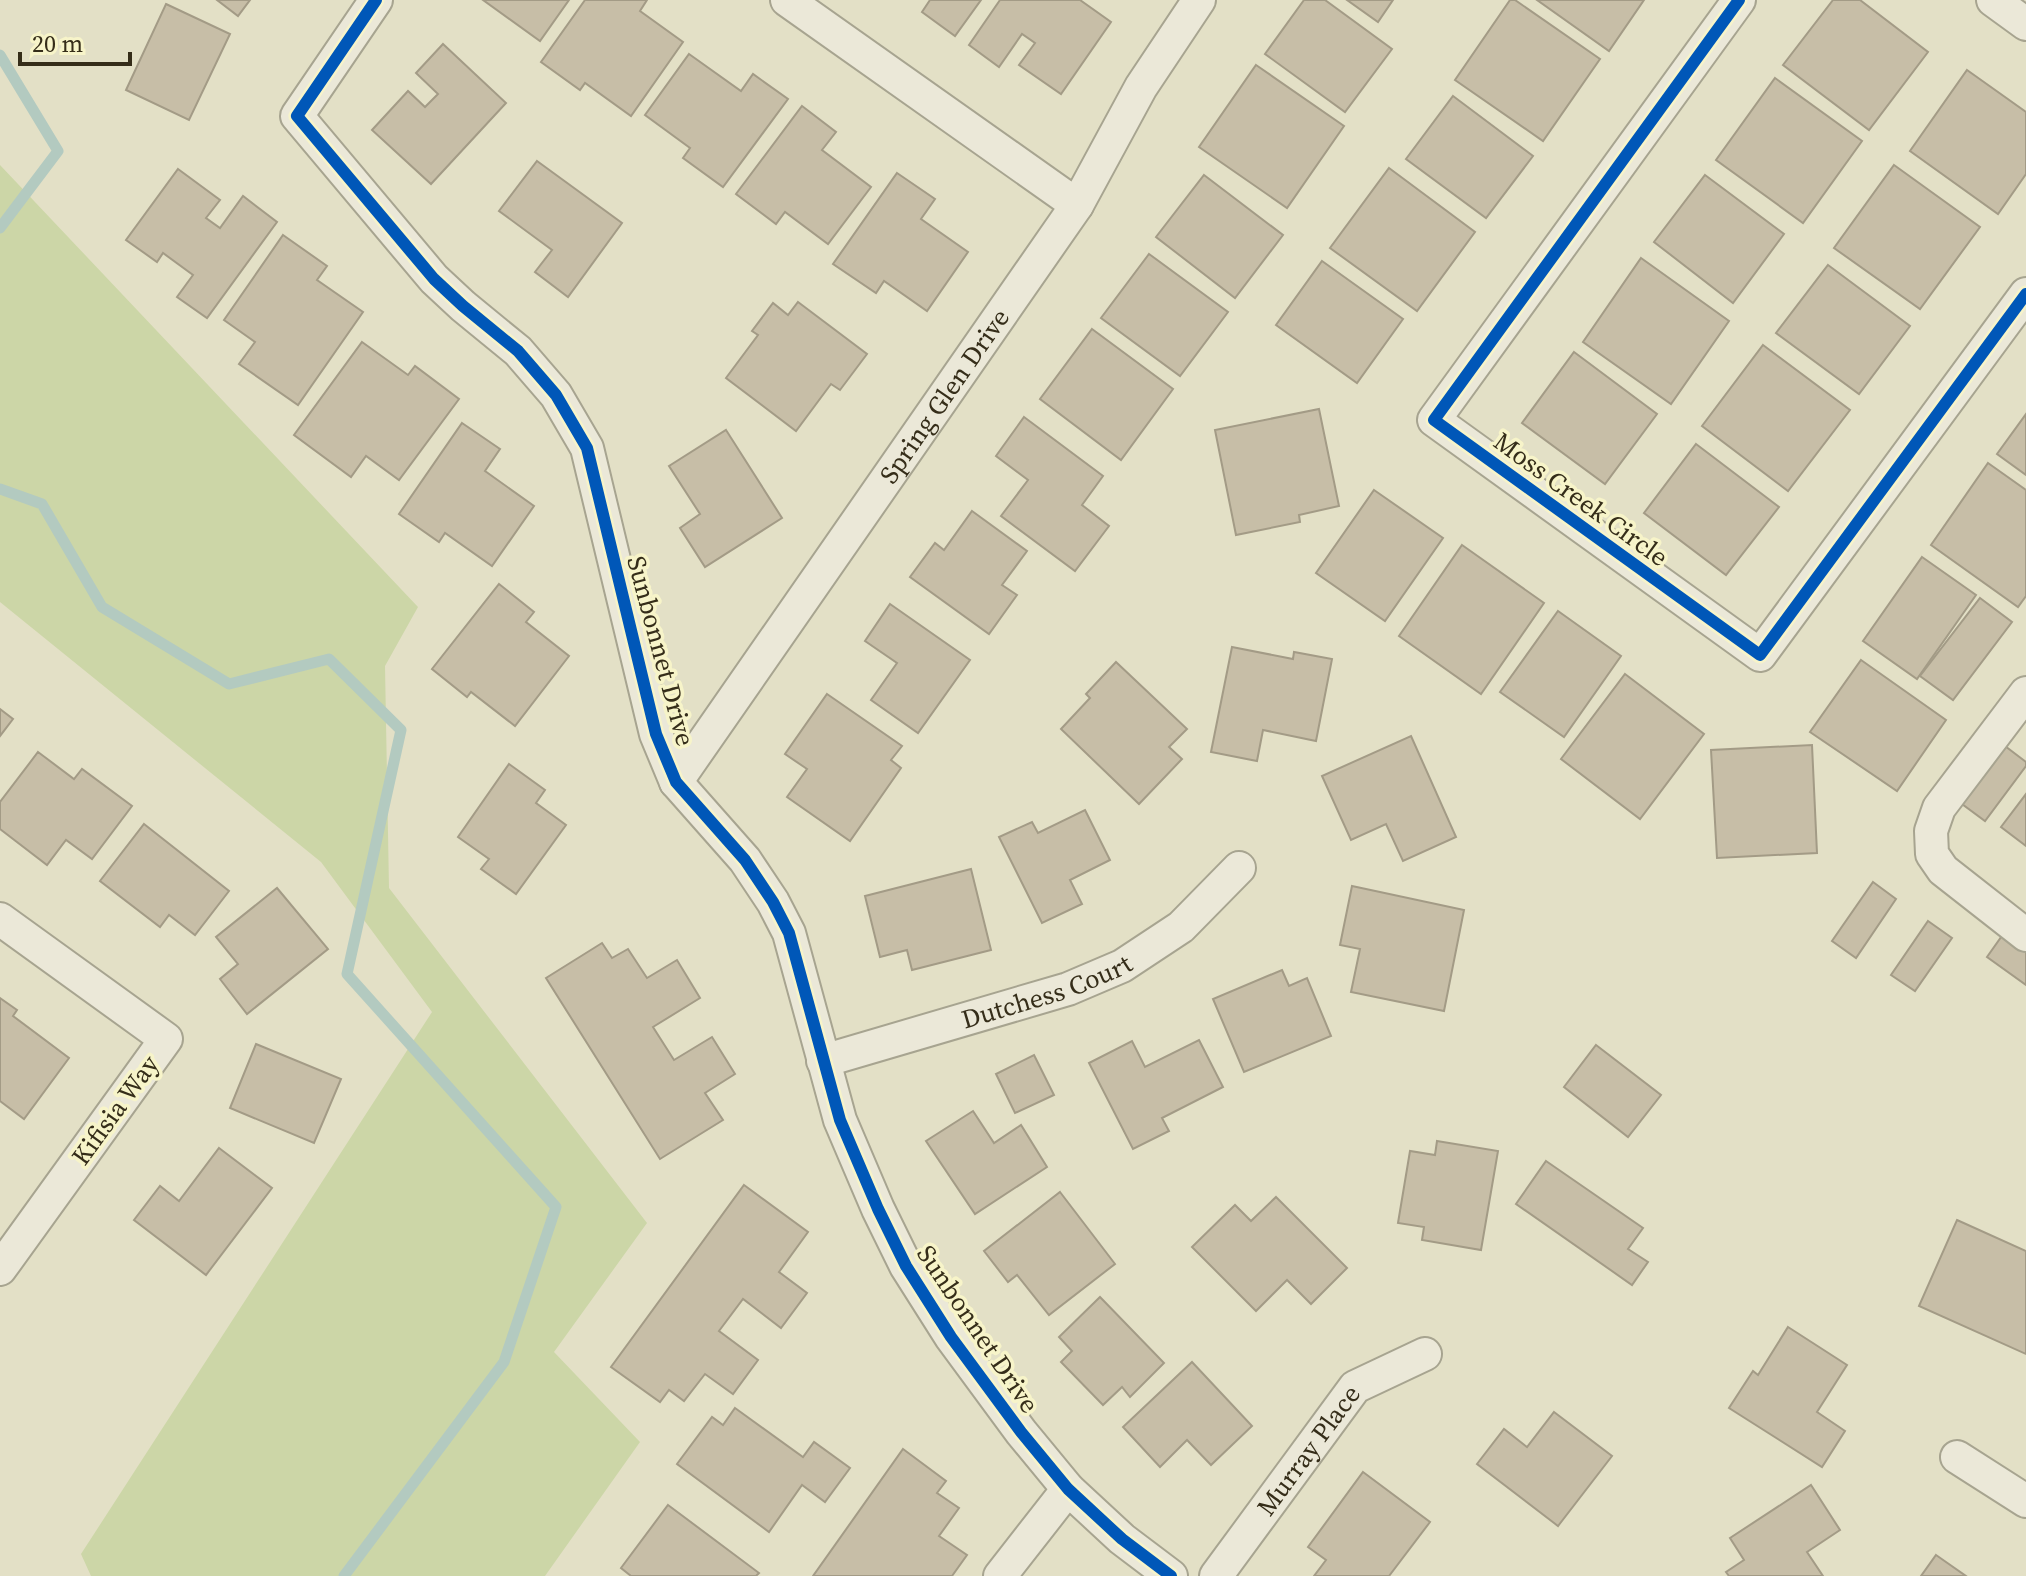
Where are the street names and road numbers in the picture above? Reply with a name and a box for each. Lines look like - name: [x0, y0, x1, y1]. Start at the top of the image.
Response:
- street label: Spring Glen Drive: [871, 301, 1018, 491]
- street label: Moss Creek Circle: [1486, 423, 1676, 575]
- street label: Sunbonnet Drive: [618, 552, 704, 750]
- street label: Dutchess Court: [957, 946, 1140, 1037]
- street label: Kifisia Way: [63, 1047, 168, 1172]
- street label: Sunbonnet Drive: [908, 1238, 1048, 1420]
- street label: Murray Place: [1248, 1378, 1369, 1523]

